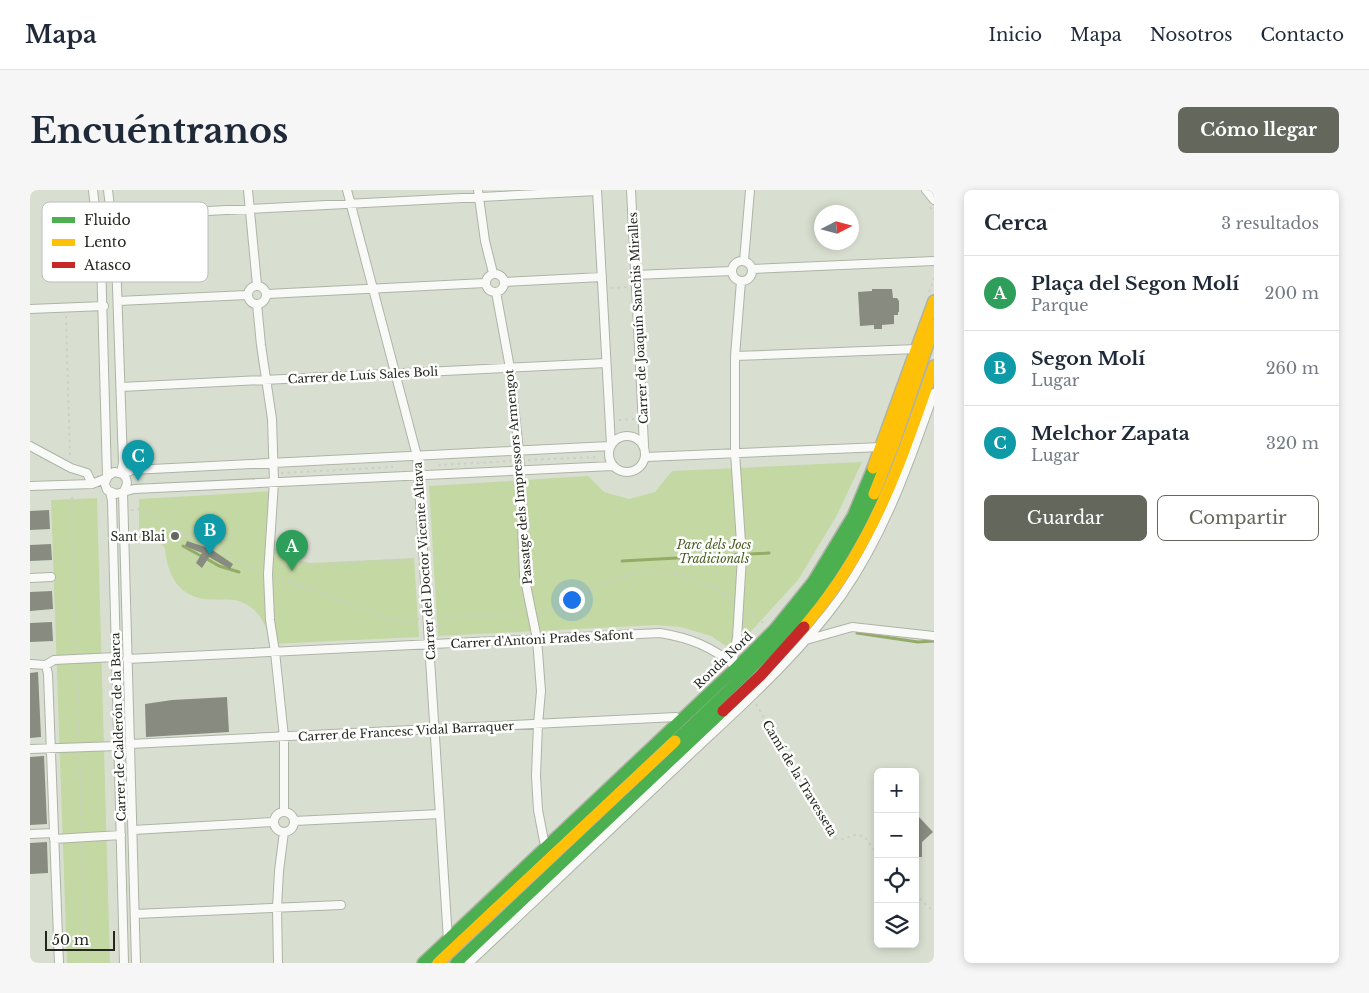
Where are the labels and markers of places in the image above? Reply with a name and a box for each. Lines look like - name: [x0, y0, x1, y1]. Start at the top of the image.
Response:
- pin: C: [122, 440, 154, 481]
- pin: B: [194, 514, 226, 555]
- place label: Sant Blai: [111, 529, 165, 544]
- marker: Sant Blai: [169, 530, 181, 542]
- pin: A: [276, 530, 308, 571]

